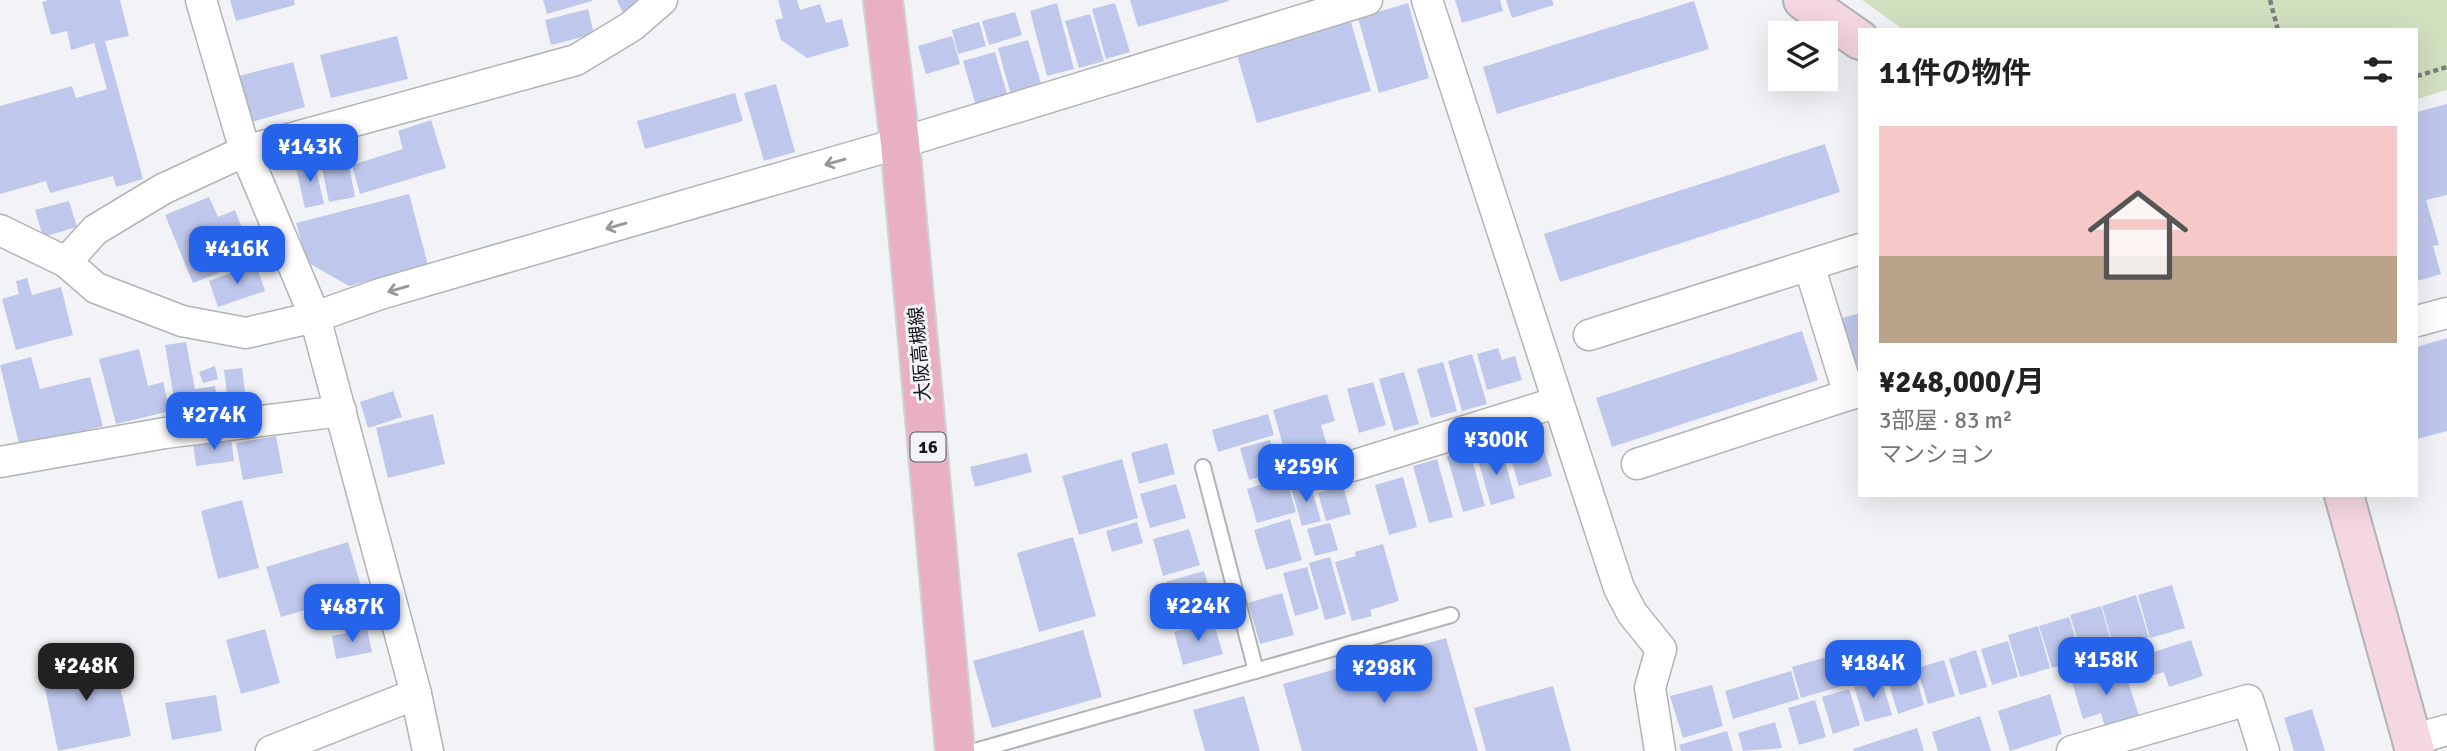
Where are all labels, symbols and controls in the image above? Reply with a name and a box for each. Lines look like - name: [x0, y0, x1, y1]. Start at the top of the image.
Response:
- map controls: [1768, 21, 1838, 91]
- button: layers: [1768, 21, 1838, 91]
- icon: filters: [2359, 51, 2397, 89]
- text: 11件の物件: [1879, 55, 2031, 92]
- pin: ¥143K: [261, 124, 359, 184]
- text: ¥143K: [278, 132, 342, 161]
- one-way arrow: [824, 157, 846, 170]
- icon: home: [2075, 172, 2201, 298]
- one-way arrow: [605, 220, 627, 233]
- pin: ¥416K: [188, 226, 286, 286]
- text: ¥416K: [205, 234, 269, 263]
- one-way arrow: [387, 284, 409, 297]
- street label: 大阪高槻線: [904, 306, 936, 402]
- text: ¥248,000/月: [1879, 364, 2045, 401]
- pin: ¥274K: [165, 392, 263, 452]
- text: ¥274K: [182, 400, 246, 429]
- text: 3部屋 · 83 m²: [1879, 406, 2012, 435]
- pin: ¥300K: [1447, 418, 1545, 477]
- text: ¥300K: [1464, 425, 1528, 454]
- road number: 16: [911, 432, 946, 462]
- text: マンション: [1879, 440, 1994, 469]
- pin: ¥259K: [1257, 444, 1355, 504]
- text: ¥259K: [1274, 452, 1338, 481]
- pin: ¥487K: [303, 584, 401, 644]
- pin: ¥224K: [1149, 584, 1247, 643]
- text: ¥224K: [1166, 591, 1230, 620]
- text: ¥487K: [320, 592, 384, 621]
- pin: ¥158K: [2057, 638, 2155, 697]
- pin: ¥184K: [1824, 640, 1922, 700]
- pin: ¥248K: [37, 644, 135, 703]
- text: ¥158K: [2074, 645, 2138, 674]
- pin: ¥298K: [1335, 646, 1433, 705]
- text: ¥184K: [1841, 648, 1905, 677]
- text: ¥248K: [54, 651, 118, 680]
- text: ¥298K: [1352, 653, 1416, 682]

